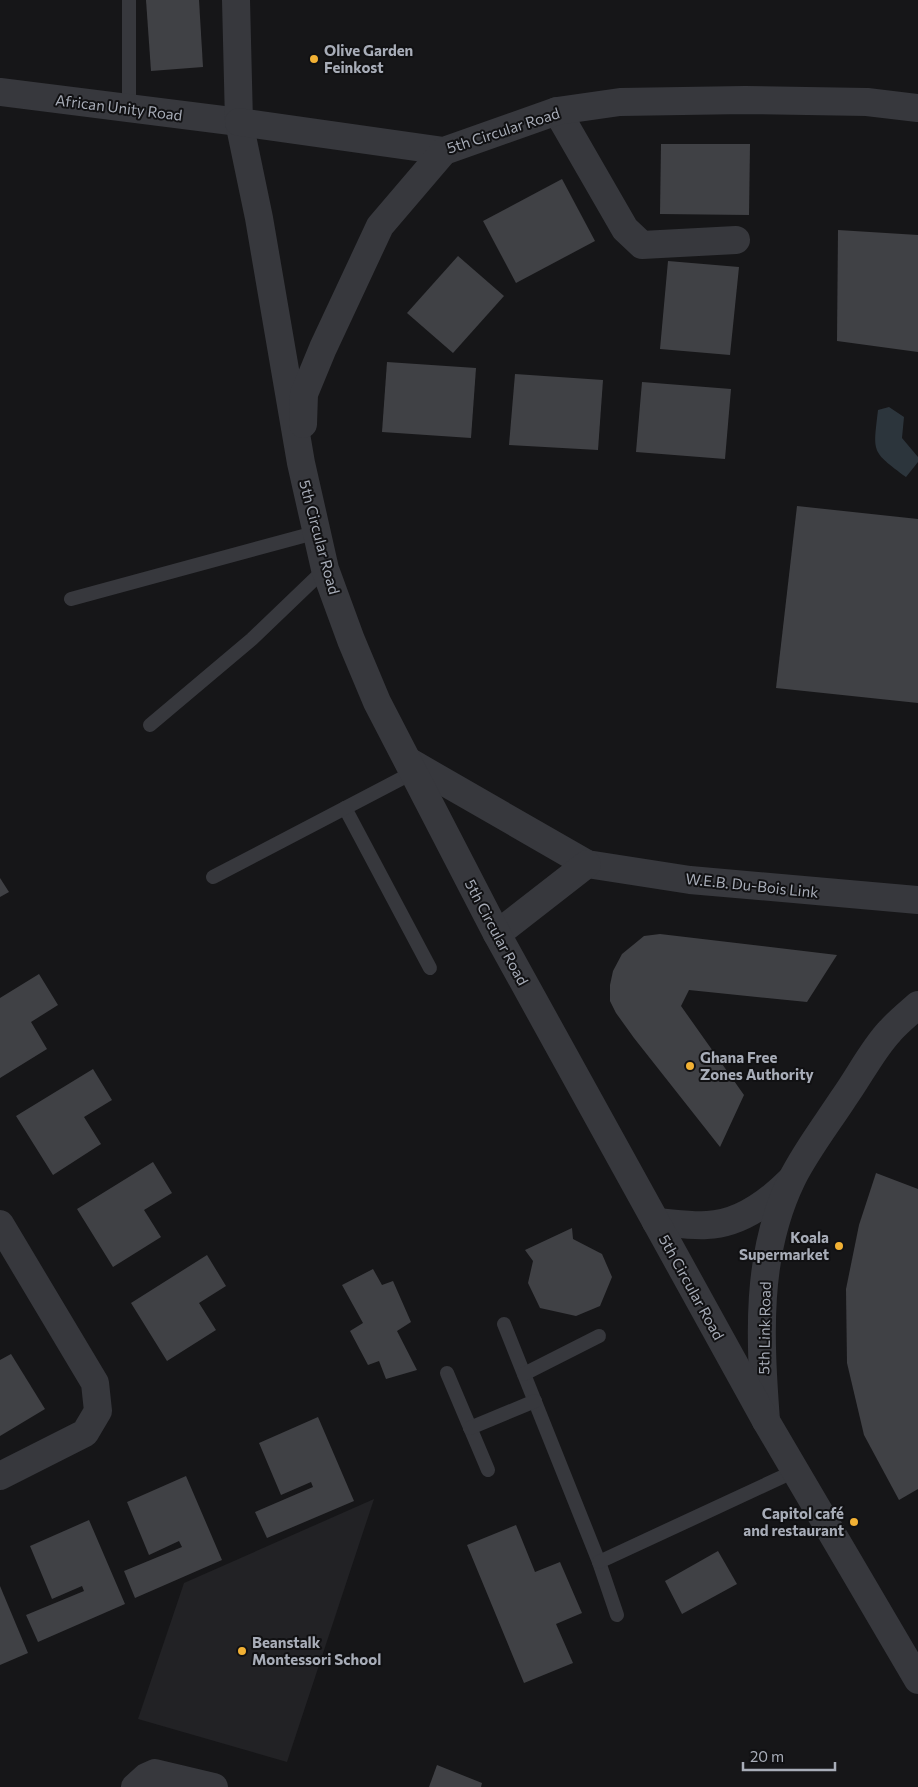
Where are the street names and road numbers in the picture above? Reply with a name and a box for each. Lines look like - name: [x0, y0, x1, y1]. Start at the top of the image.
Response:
- street label: African Unity Road: [54, 90, 184, 124]
- street label: 5th Circular Road: [444, 103, 562, 157]
- street label: 5th Circular Road: [296, 478, 344, 596]
- street label: W.E.B. Du-Bois Link: [685, 869, 819, 901]
- street label: 5th Circular Road: [461, 876, 533, 988]
- street label: 5th Circular Road: [656, 1231, 728, 1343]
- street label: 5th Link Road: [754, 1281, 774, 1375]

